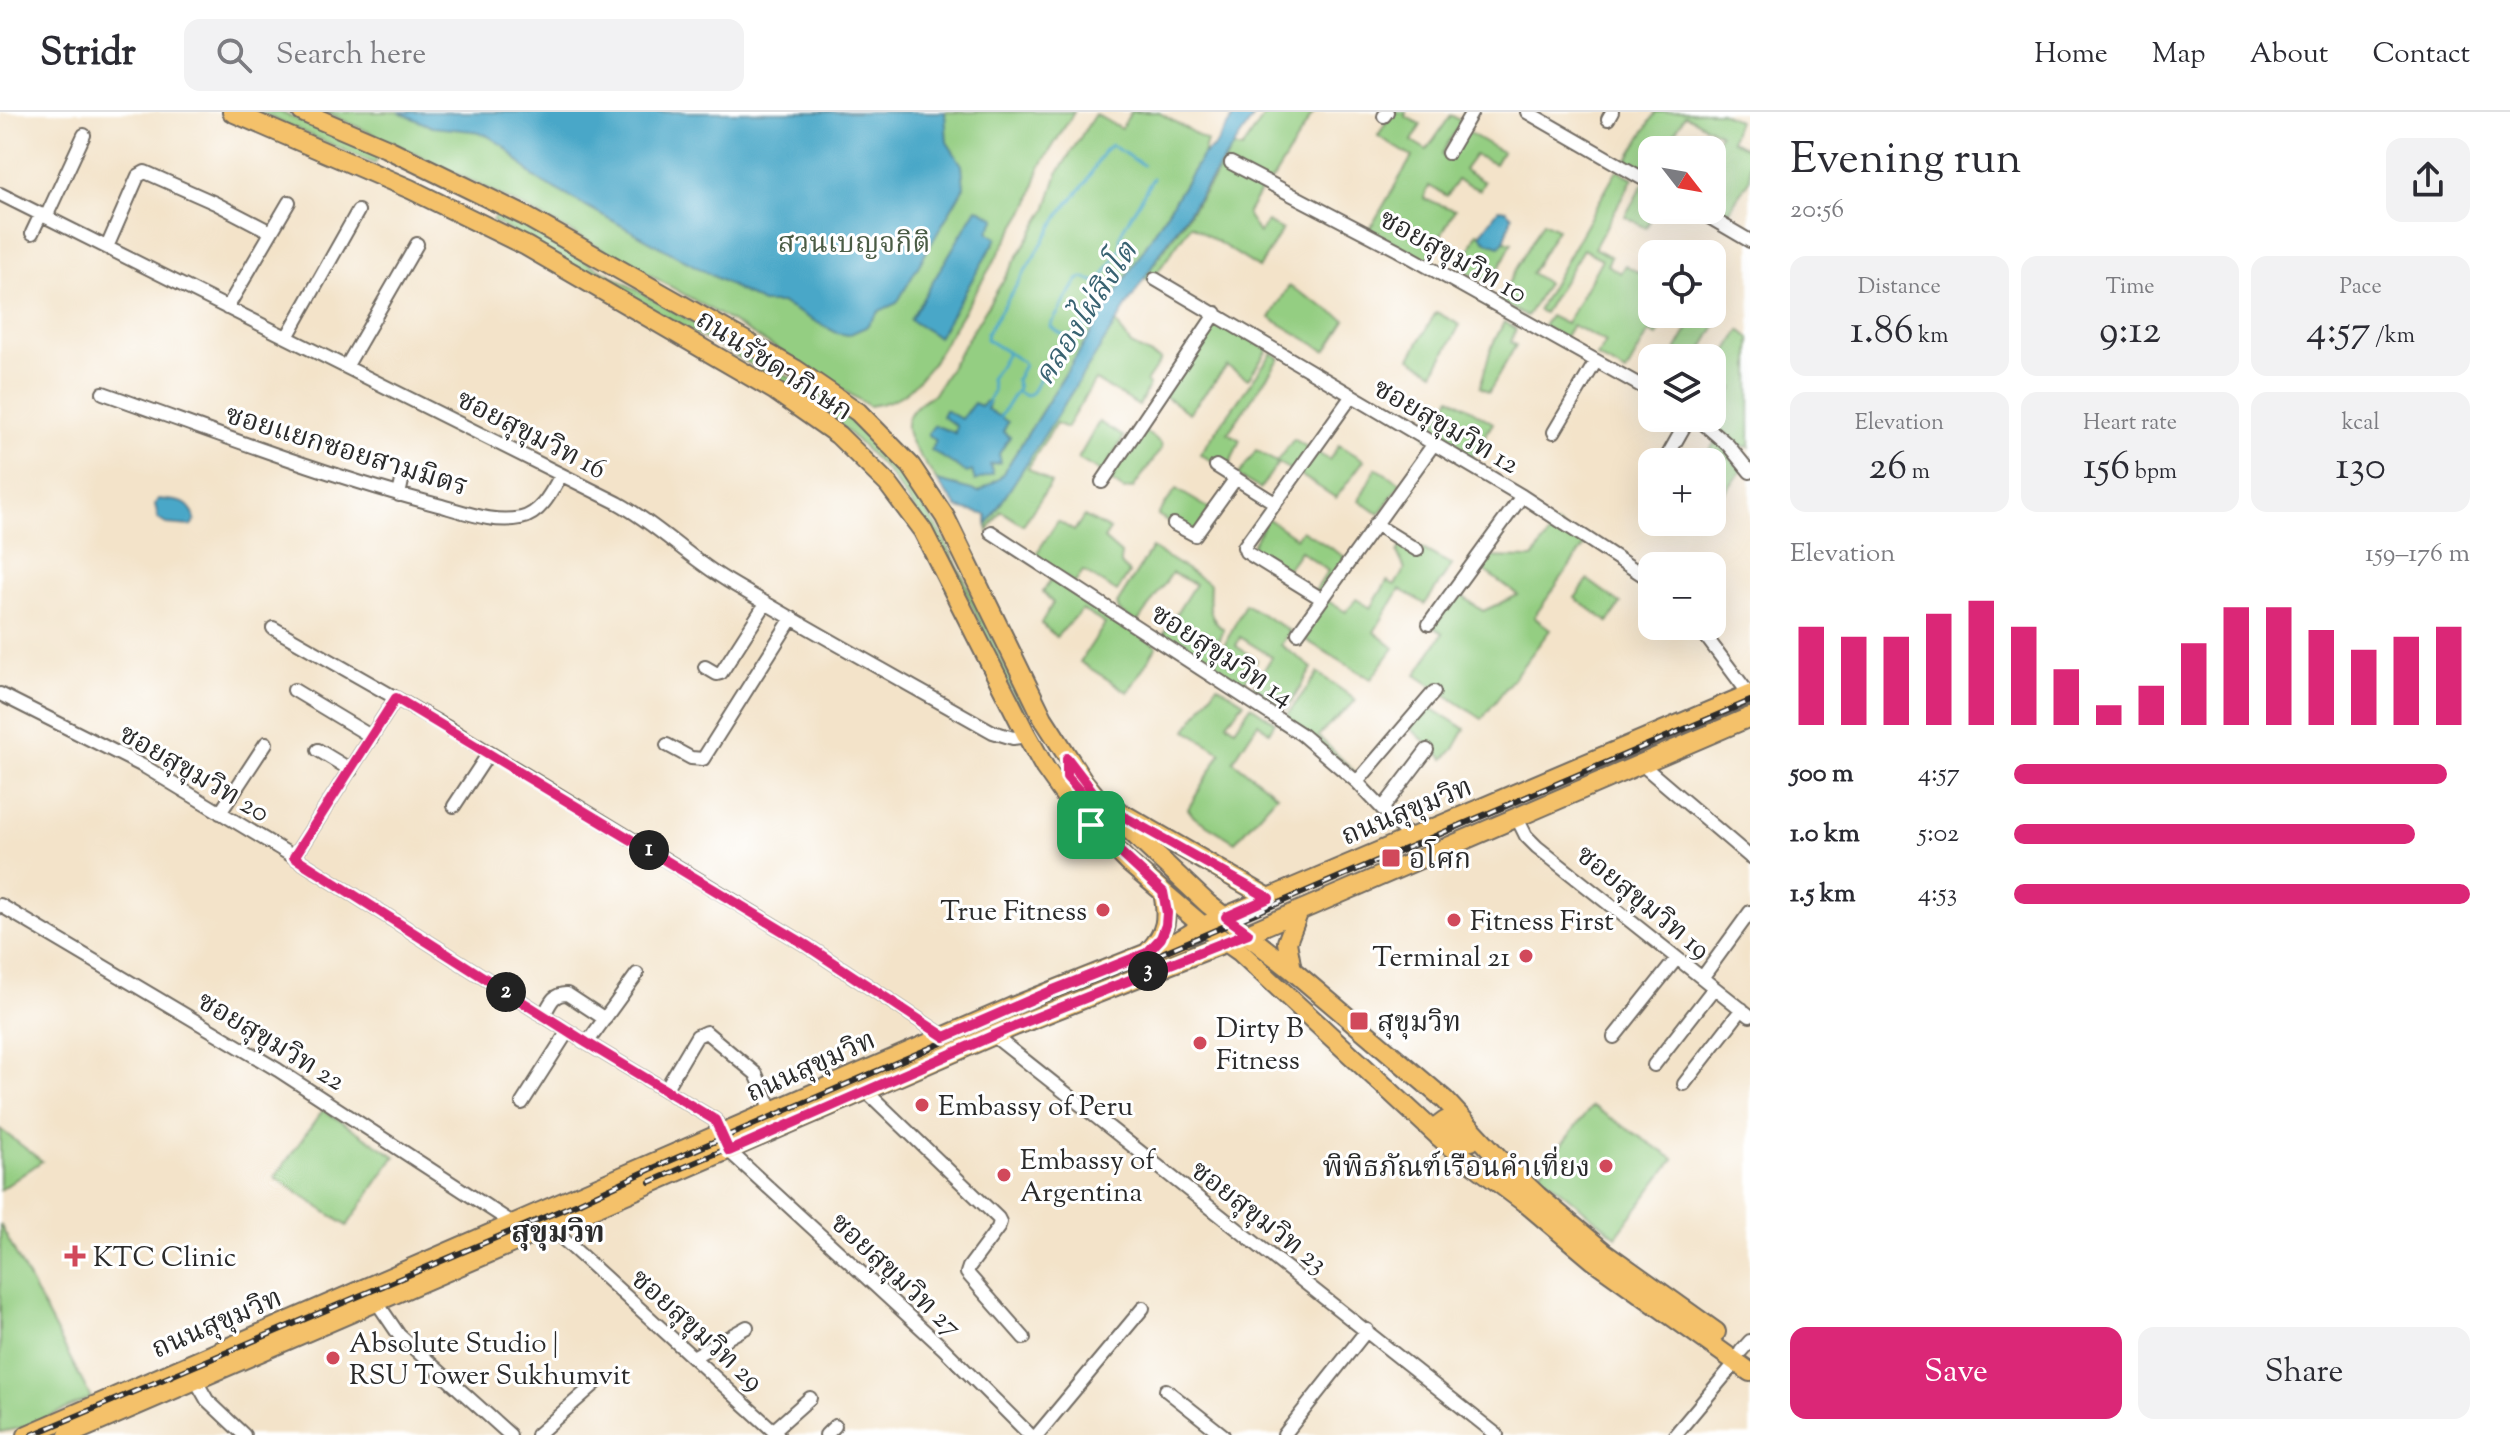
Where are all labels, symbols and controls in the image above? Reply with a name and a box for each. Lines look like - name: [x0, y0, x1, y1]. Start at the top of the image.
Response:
- search box: [184, 19, 744, 91]
- text: Stridr: [40, 28, 136, 82]
- icon: search: [212, 33, 256, 77]
- text: Search here: [276, 34, 426, 77]
- text: Home: [2034, 35, 2108, 75]
- text: Map: [2152, 35, 2206, 75]
- text: About: [2250, 35, 2328, 75]
- text: Contact: [2372, 35, 2470, 75]
- text: Evening run: [1790, 130, 2022, 193]
- north arrow: [1638, 136, 1726, 224]
- map controls: [1638, 136, 1726, 640]
- button: share: [2386, 138, 2470, 222]
- text: 20:56: [1790, 192, 1844, 229]
- street label: ซอยสุขุมวิท 10: [1371, 200, 1534, 315]
- park label: สวนเบญจกิติ: [778, 225, 930, 265]
- water label: คลองไผ่สิงโต: [1023, 232, 1150, 395]
- button: locate: [1638, 240, 1726, 328]
- text: Distance: [1858, 272, 1941, 304]
- text: Time: [2106, 272, 2154, 304]
- text: Pace: [2340, 272, 2382, 304]
- street label: ถนนรัชดาภิเษก: [687, 301, 860, 432]
- text: 1.86: [1850, 304, 1914, 361]
- text: 9:12: [2099, 304, 2161, 361]
- text: 4:57: [2306, 304, 2371, 361]
- text: km: [1914, 321, 1949, 353]
- text: /km: [2371, 321, 2415, 353]
- button: layers: [1638, 344, 1726, 432]
- street label: ซอยสุขุมวิท 12: [1365, 370, 1526, 486]
- street label: ซอยสุขุมวิท 16: [449, 381, 613, 491]
- street label: ซอยแยกซอยสามมิตร: [220, 396, 472, 508]
- text: Elevation: [1855, 408, 1944, 440]
- text: Heart rate: [2083, 408, 2177, 440]
- text: kcal: [2342, 408, 2380, 440]
- text: 26: [1869, 440, 1907, 497]
- text: 156: [2083, 440, 2130, 497]
- text: 130: [2335, 440, 2386, 497]
- button: +: [1638, 448, 1726, 536]
- text: m: [1907, 457, 1930, 489]
- text: bpm: [2130, 457, 2177, 489]
- text: Elevation: [1790, 536, 1895, 573]
- text: 159–176 m: [2365, 536, 2470, 573]
- button: −: [1638, 552, 1726, 640]
- street label: ซอยสุขุมวิท 14: [1142, 595, 1301, 718]
- street label: ซอยสุขุมวิท 20: [111, 715, 276, 834]
- text: 500 m: [1790, 756, 1853, 793]
- text: 4:57: [1918, 756, 1960, 793]
- street label: ถนนสุขุมวิท: [1336, 768, 1479, 857]
- pin: [1057, 791, 1125, 859]
- icon: arrive: [1069, 803, 1113, 847]
- text: 1.0 km: [1790, 816, 1860, 853]
- text: 5:02: [1918, 816, 1959, 853]
- pin: 1: [629, 830, 669, 870]
- text: 1: [645, 834, 653, 866]
- street label: ซอยสุขุมวิท 19: [1566, 837, 1718, 970]
- place label: อโศก: [1409, 839, 1471, 881]
- marker: อโศก: [1380, 847, 1402, 869]
- text: 1.5 km: [1790, 876, 1856, 913]
- text: 4:53: [1918, 876, 1957, 913]
- place label: True Fitness: [940, 893, 1087, 933]
- marker: True Fitness: [1094, 901, 1112, 919]
- place label: Fitness First: [1470, 903, 1614, 943]
- marker: Fitness First: [1445, 911, 1463, 929]
- place label: Terminal 21: [1372, 939, 1510, 979]
- marker: Terminal 21: [1517, 947, 1535, 965]
- pin: 3: [1128, 951, 1168, 991]
- text: 3: [1144, 955, 1152, 987]
- pin: 2: [486, 972, 526, 1012]
- text: 2: [501, 976, 511, 1008]
- street label: ซอยสุขุมวิท 22: [189, 983, 352, 1103]
- place label: สุขุมวิท: [1377, 1004, 1461, 1044]
- place label: Dirty B Fitness: [1216, 1010, 1304, 1082]
- marker: สุขุมวิท: [1348, 1010, 1370, 1032]
- street label: ถนนสุขุมวิท: [740, 1021, 882, 1114]
- marker: Dirty B Fitness: [1191, 1034, 1209, 1052]
- place label: Embassy of Peru: [938, 1088, 1133, 1128]
- marker: Embassy of Peru: [913, 1096, 931, 1114]
- place label: Embassy of Argentina: [1020, 1142, 1156, 1214]
- place label: พิพิธภัณฑ์เรือนคำเที่ยง: [1323, 1146, 1590, 1189]
- street label: ซอยสุขุมวิท 23: [1181, 1152, 1335, 1285]
- marker: พิพิธภัณฑ์เรือนคำเที่ยง: [1597, 1157, 1615, 1175]
- marker: Embassy of Argentina: [995, 1166, 1013, 1184]
- street label: ซอยสุขุมวิท 27: [820, 1205, 970, 1348]
- district label: สุขุมวิท: [511, 1213, 605, 1256]
- place label: KTC Clinic: [93, 1239, 236, 1279]
- marker: KTC Clinic: [64, 1245, 86, 1267]
- street label: ซอยสุขุมวิท 29: [621, 1261, 771, 1402]
- street label: ถนนสุขุมวิท: [146, 1279, 289, 1370]
- place label: Absolute Studio | RSU Tower Sukhumvit: [349, 1325, 631, 1397]
- button: Save: [1790, 1327, 2122, 1419]
- button: Share: [2138, 1327, 2470, 1419]
- marker: Absolute Studio | RSU Tower Sukhumvit: [324, 1349, 342, 1367]

